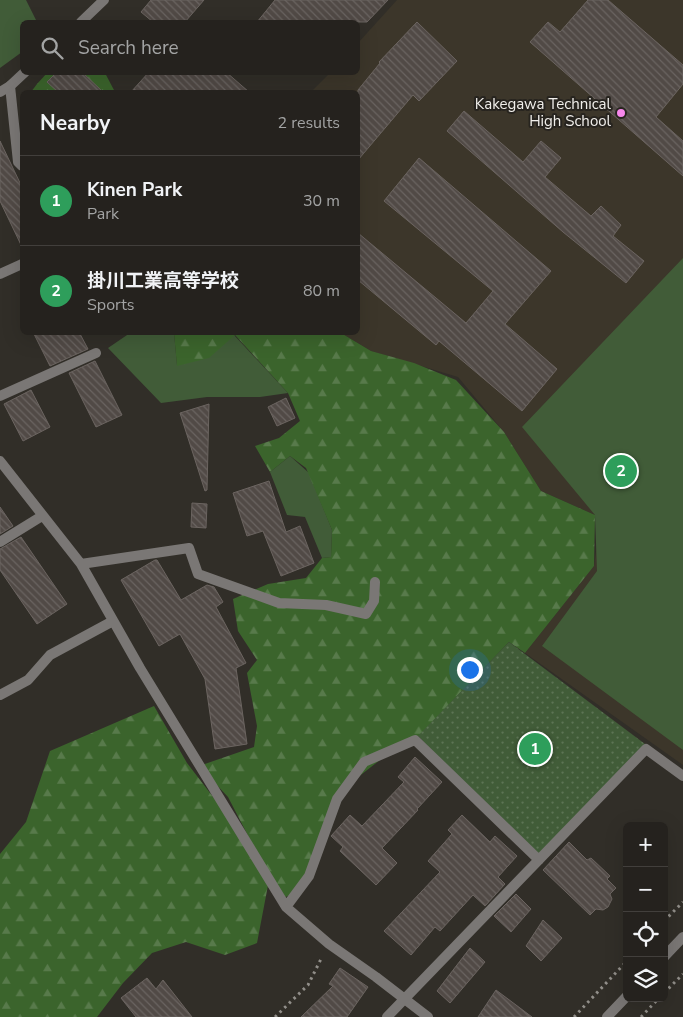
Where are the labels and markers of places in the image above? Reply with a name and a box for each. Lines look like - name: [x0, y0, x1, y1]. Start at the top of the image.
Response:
- place label: Kakegawa Technical High School: [475, 94, 612, 131]
- marker: Kakegawa Technical High School: [615, 107, 627, 119]
- pin: 2: [605, 452, 637, 490]
- pin: 1: [519, 730, 551, 768]

